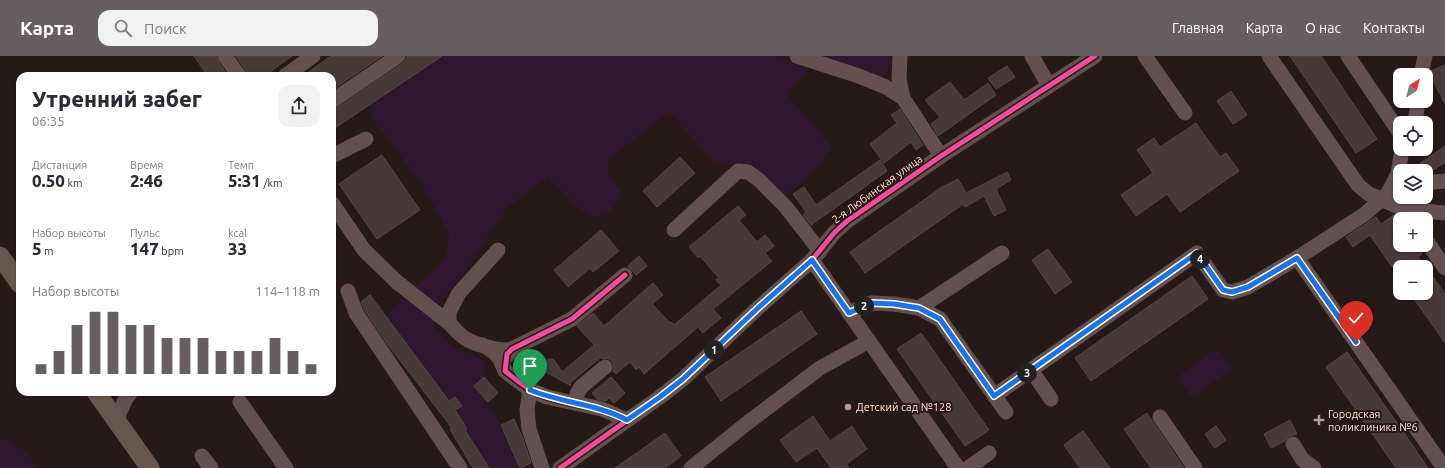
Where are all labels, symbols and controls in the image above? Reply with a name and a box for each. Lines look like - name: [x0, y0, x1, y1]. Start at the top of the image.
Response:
- search box: [98, 10, 378, 46]
- text: Карта: [20, 17, 74, 39]
- icon: search: [112, 17, 134, 39]
- text: Поиск: [144, 20, 187, 37]
- text: Главная: [1172, 20, 1224, 36]
- text: Карта: [1246, 20, 1283, 36]
- text: О нас: [1305, 20, 1341, 36]
- text: Контакты: [1363, 20, 1425, 36]
- north arrow: [1393, 68, 1433, 108]
- map controls: [1393, 68, 1433, 300]
- button: share: [278, 85, 320, 127]
- text: Утренний забег: [32, 86, 202, 111]
- text: 06:35: [32, 114, 65, 128]
- button: locate: [1393, 116, 1433, 156]
- street label: 2-я Любинская улица: [830, 152, 924, 226]
- text: Дистанция: [32, 159, 87, 171]
- text: Время: [130, 159, 163, 171]
- text: Темп: [228, 159, 254, 171]
- button: layers: [1393, 164, 1433, 204]
- text: 0.50: [32, 171, 65, 190]
- text: 2:46: [130, 171, 163, 190]
- text: 5:31: [228, 171, 261, 190]
- text: km: [65, 177, 83, 189]
- text: /km: [261, 177, 283, 189]
- button: +: [1393, 212, 1433, 252]
- text: Набор высоты: [32, 227, 106, 239]
- text: Пульс: [130, 227, 160, 239]
- text: kcal: [228, 227, 247, 239]
- text: 5: [32, 239, 42, 258]
- text: 147: [130, 239, 159, 258]
- text: 33: [228, 239, 247, 258]
- text: m: [42, 245, 54, 257]
- text: bpm: [159, 245, 184, 257]
- pin: 4: [1190, 249, 1210, 269]
- text: 4: [1197, 253, 1203, 265]
- button: −: [1393, 260, 1433, 300]
- text: Набор высоты: [32, 284, 119, 298]
- text: 114–118 m: [255, 284, 320, 298]
- pin: 2: [854, 296, 874, 316]
- text: 2: [861, 300, 867, 312]
- pin: [1339, 301, 1373, 342]
- icon: check: [1345, 307, 1367, 329]
- pin: 1: [704, 340, 724, 360]
- text: 1: [711, 344, 717, 356]
- pin: [513, 349, 547, 390]
- icon: arrive: [519, 355, 541, 377]
- pin: 3: [1017, 363, 1037, 383]
- text: 3: [1024, 367, 1030, 379]
- place label: Детский сад №128: [856, 401, 951, 413]
- marker: Детский сад №128: [843, 402, 853, 412]
- place label: Городская поликлиника №6: [1328, 408, 1418, 433]
- marker: Городская поликлиника №6: [1313, 414, 1325, 426]

